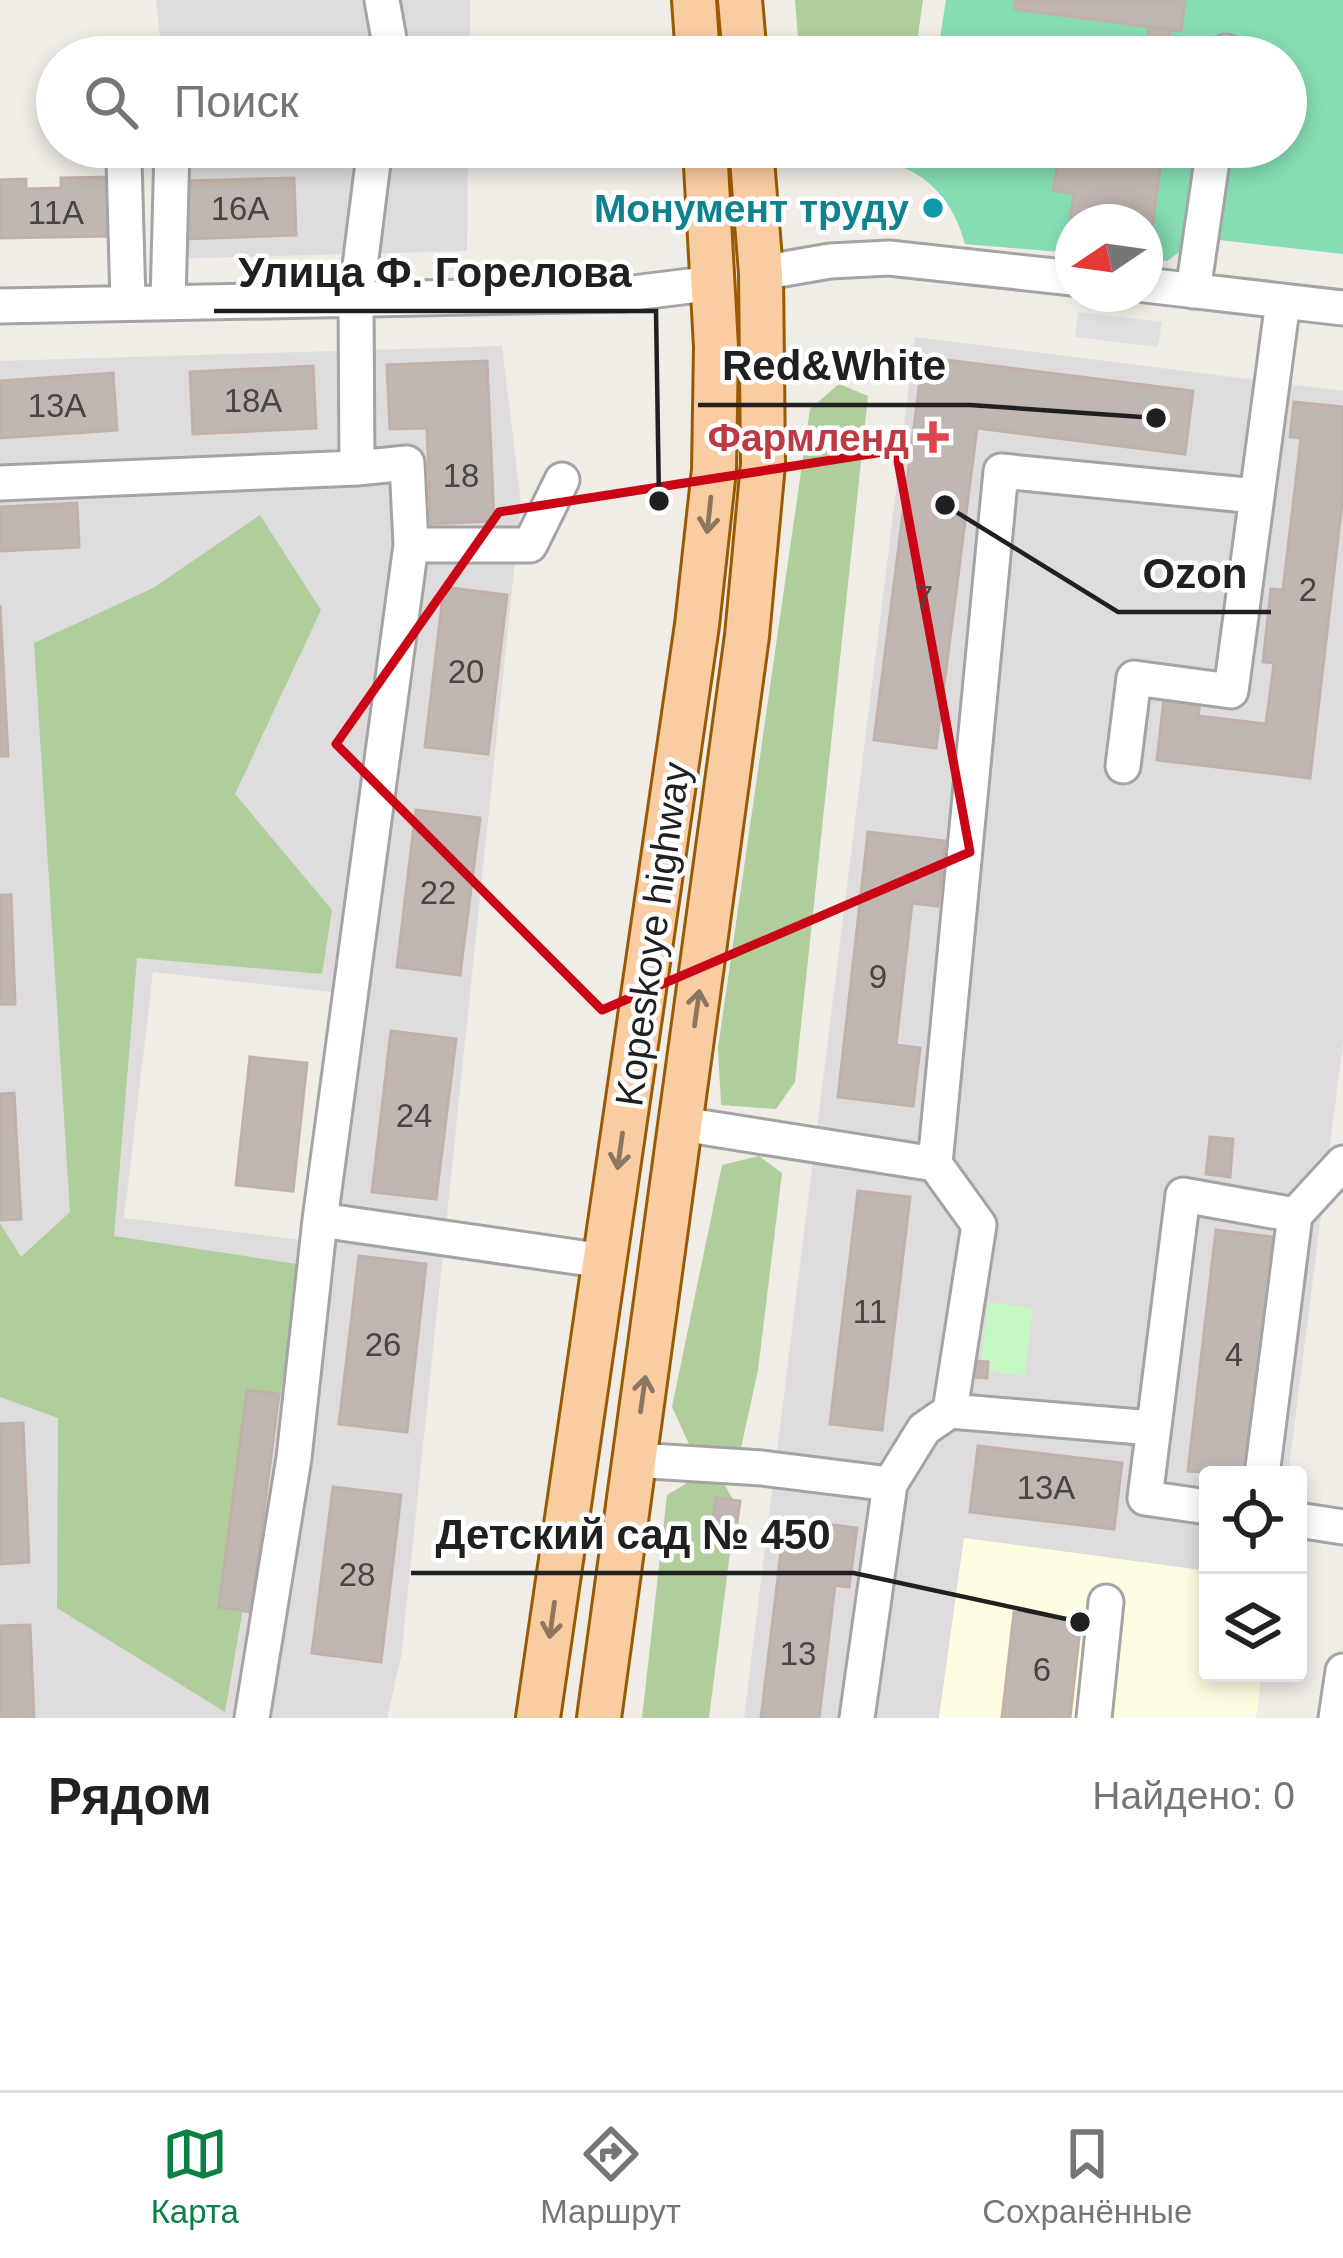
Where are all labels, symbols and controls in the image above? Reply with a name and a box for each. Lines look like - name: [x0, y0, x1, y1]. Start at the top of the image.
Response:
- search box: [36, 36, 1307, 168]
- icon: search: [78, 69, 144, 135]
- text: Поиск: [174, 76, 299, 127]
- place label: Монумент труду: [594, 187, 909, 230]
- house number: 16А: [211, 190, 269, 227]
- house number: 11А: [28, 194, 84, 231]
- marker: Монумент труду: [920, 195, 946, 221]
- north arrow: [1055, 204, 1163, 312]
- callout: Улица Ф. Горелова: [214, 233, 656, 311]
- text: Улица Ф. Горелова: [238, 249, 632, 296]
- callout: Red&White: [698, 327, 970, 405]
- text: Red&White: [722, 342, 946, 389]
- house number: 18А: [224, 382, 282, 419]
- house number: 13А: [28, 387, 86, 424]
- place label: Фармленд: [708, 416, 909, 459]
- marker: Фармленд: [920, 424, 946, 450]
- house number: 18: [443, 457, 479, 494]
- one-way arrow: [697, 495, 720, 534]
- callout: Ozon: [1118, 534, 1271, 612]
- text: Ozon: [1143, 550, 1247, 597]
- house number: 2: [1299, 571, 1317, 608]
- house number: 7: [915, 579, 933, 616]
- house number: 20: [448, 653, 484, 690]
- street label: Kopeskoye highway: [607, 759, 698, 1109]
- house number: 22: [420, 874, 456, 911]
- house number: 9: [869, 958, 887, 995]
- one-way arrow: [687, 989, 709, 1028]
- house number: 24: [396, 1097, 432, 1134]
- one-way arrow: [608, 1131, 631, 1170]
- house number: 11: [853, 1293, 887, 1330]
- house number: 26: [365, 1326, 401, 1363]
- house number: 4: [1225, 1336, 1243, 1373]
- one-way arrow: [632, 1375, 655, 1414]
- map controls: [1199, 1466, 1307, 1682]
- button: locate: [1199, 1466, 1307, 1574]
- house number: 13А: [1017, 1469, 1075, 1506]
- callout: Детский сад № 450: [411, 1495, 854, 1573]
- text: Детский сад № 450: [435, 1511, 831, 1558]
- house number: 28: [339, 1556, 375, 1593]
- button: layers: [1199, 1574, 1307, 1682]
- one-way arrow: [540, 1600, 563, 1639]
- house number: 13: [780, 1635, 816, 1672]
- house number: 6: [1033, 1651, 1051, 1688]
- text: Рядом: [48, 1768, 212, 1825]
- text: Найдено: 0: [1092, 1774, 1295, 1817]
- tab: Карта: [151, 2121, 239, 2231]
- tab: Маршрут: [540, 2121, 681, 2231]
- tab: Сохранённые: [982, 2121, 1192, 2231]

